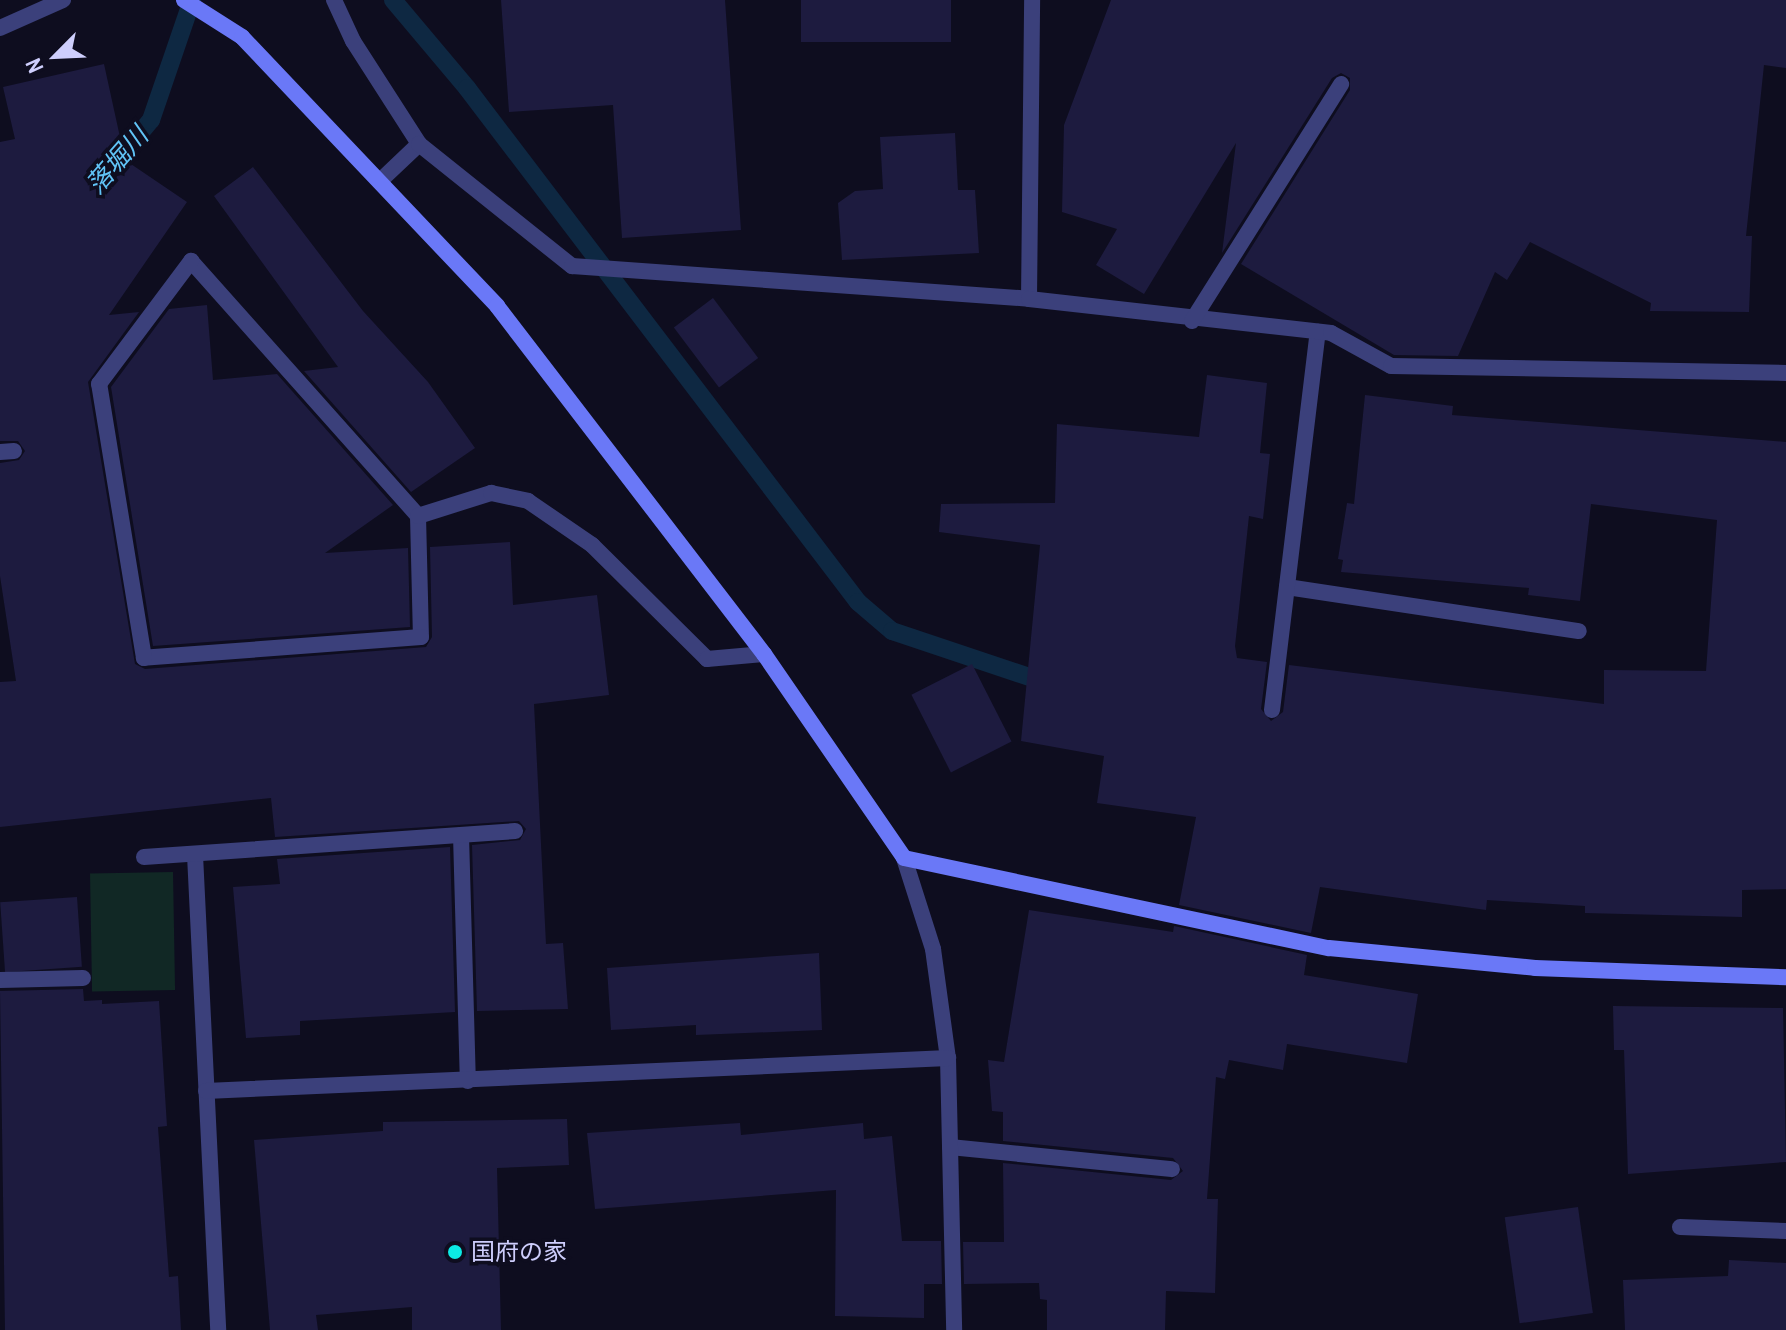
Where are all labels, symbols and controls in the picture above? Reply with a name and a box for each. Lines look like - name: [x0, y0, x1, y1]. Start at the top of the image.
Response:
- north arrow: [16, 16, 96, 96]
- text: N: [18, 54, 50, 78]
- water label: 落堀川: [80, 120, 154, 200]
- place label: 国府の家: [471, 1238, 567, 1266]
- marker: 国府の家: [446, 1243, 464, 1261]

